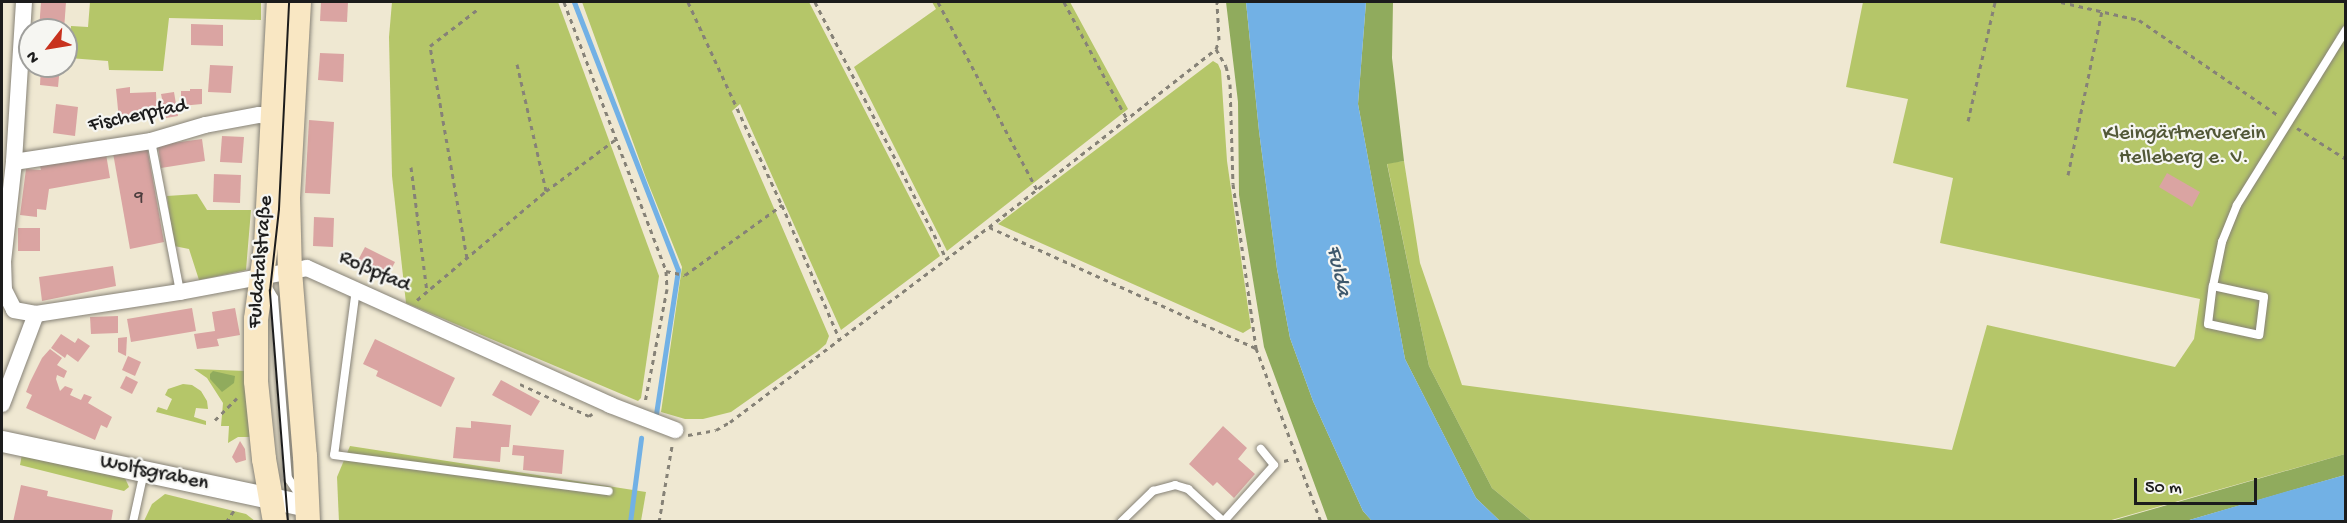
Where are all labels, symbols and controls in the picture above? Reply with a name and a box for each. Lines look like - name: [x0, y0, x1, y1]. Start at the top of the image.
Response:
- north arrow: [18, 18, 78, 78]
- text: N: [23, 47, 45, 66]
- street label: Fischerpfad: [86, 94, 190, 140]
- park label: Kleingärtnerverein Helleberg e. V.: [2103, 122, 2265, 172]
- house number: 9: [134, 187, 144, 209]
- street label: Fuldatalstraße: [244, 195, 280, 329]
- water label: Fulda: [1318, 243, 1356, 299]
- street label: Roßpfad: [334, 246, 414, 300]
- street label: Wolfsgraben: [97, 450, 211, 498]
- scale bar: [2137, 466, 2260, 504]
- text: 50 m: [2145, 478, 2182, 499]

